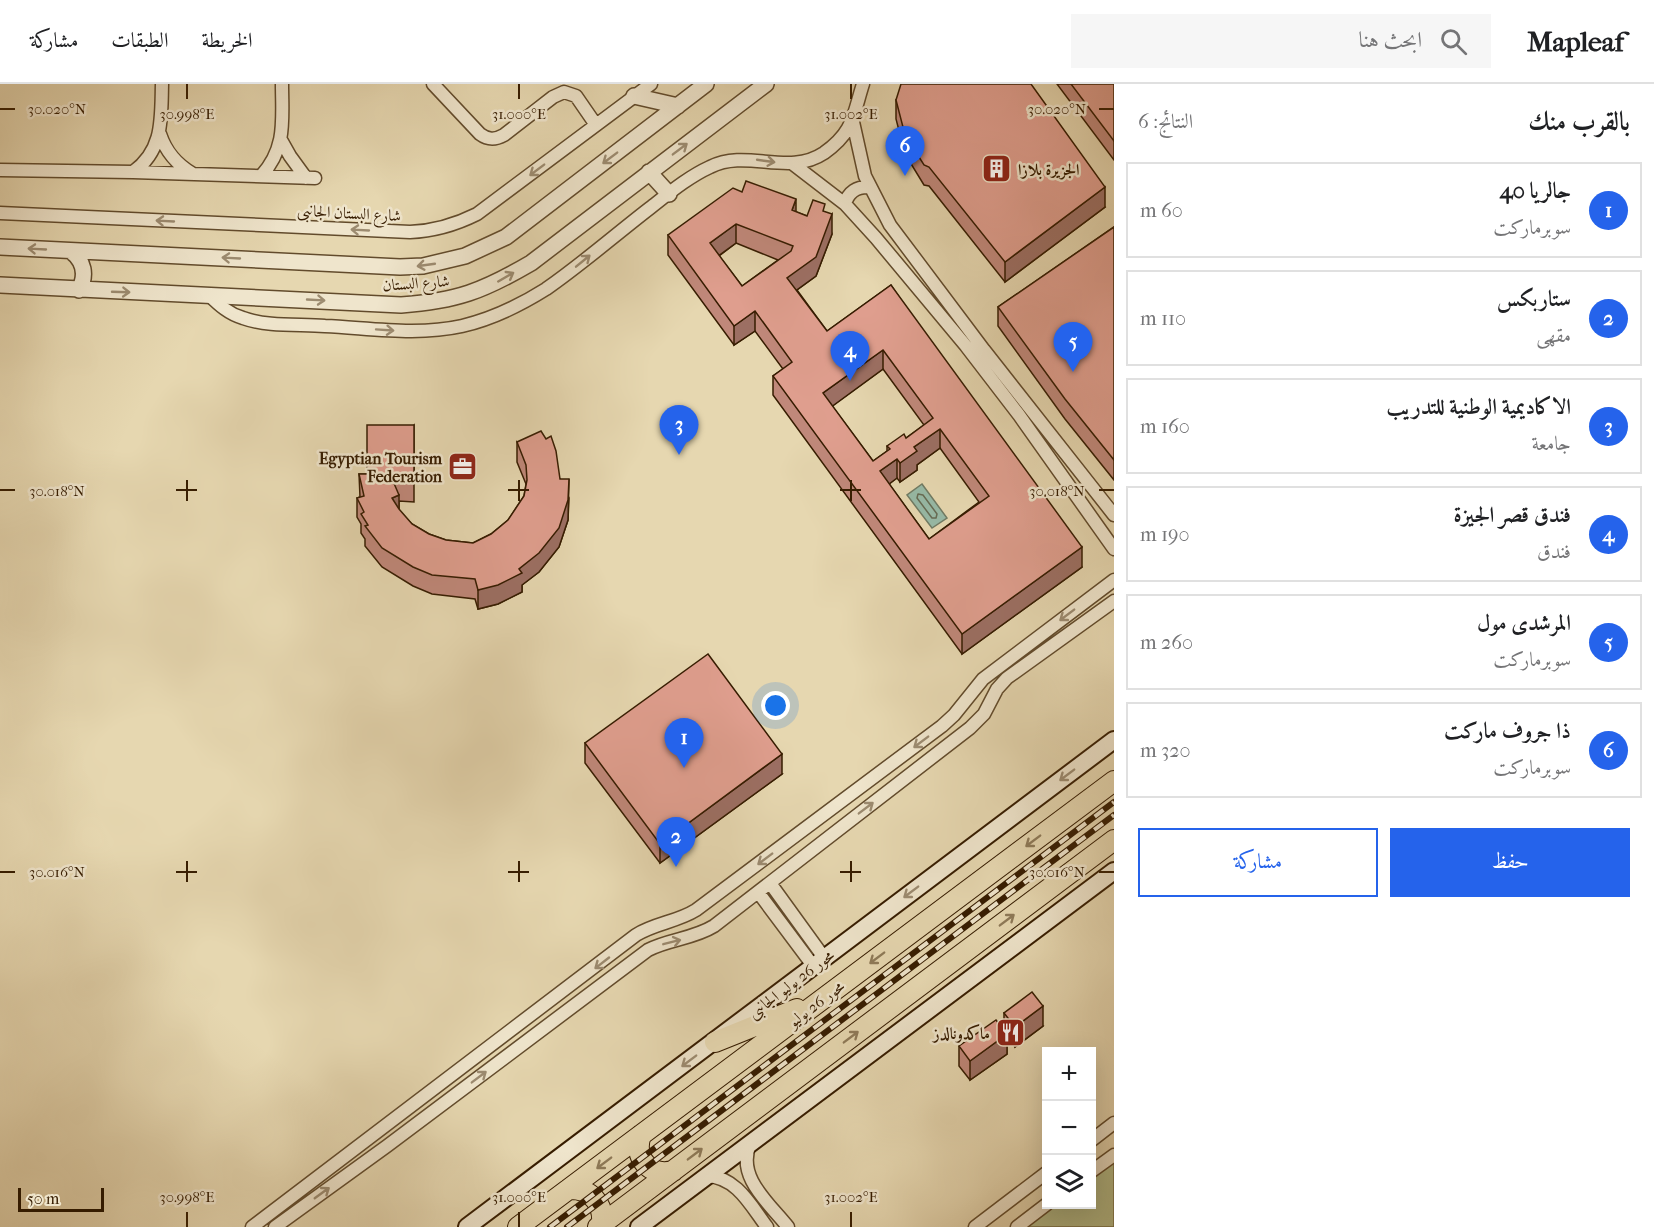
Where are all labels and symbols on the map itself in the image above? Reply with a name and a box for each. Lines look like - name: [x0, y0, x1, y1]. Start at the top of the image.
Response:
- text: 30.020°N: [28, 100, 87, 118]
- text: 30.020°N: [1028, 100, 1087, 118]
- text: 30.998°E: [159, 105, 215, 123]
- text: 31.000°E: [492, 105, 546, 123]
- text: 31.002°E: [824, 105, 878, 123]
- pin: 6: [886, 126, 924, 176]
- one-way arrow: [671, 143, 687, 155]
- one-way arrow: [603, 152, 619, 165]
- building icon: الجزيرة بلازا: [981, 153, 1013, 185]
- one-way arrow: [756, 156, 776, 167]
- place label: الجزيرة بلازا: [1018, 160, 1079, 180]
- one-way arrow: [529, 163, 545, 176]
- street label: شارع البستان الجانبى: [296, 201, 401, 229]
- one-way arrow: [155, 215, 175, 226]
- one-way arrow: [350, 224, 370, 235]
- one-way arrow: [27, 243, 47, 254]
- one-way arrow: [222, 253, 242, 264]
- one-way arrow: [575, 254, 591, 267]
- one-way arrow: [417, 259, 436, 270]
- street label: شارع البستان: [382, 271, 450, 299]
- one-way arrow: [497, 271, 514, 283]
- one-way arrow: [111, 286, 131, 297]
- one-way arrow: [306, 295, 326, 306]
- pin: 5: [1054, 322, 1092, 372]
- one-way arrow: [375, 325, 395, 336]
- pin: 4: [830, 332, 870, 381]
- pin: 3: [660, 406, 698, 455]
- place label: Egyptian Tourism Federation: [319, 449, 443, 486]
- office icon: Egyptian Tourism Federation: [447, 451, 479, 483]
- text: 30.018°N: [29, 482, 85, 500]
- text: 30.018°N: [1029, 482, 1085, 500]
- one-way arrow: [1060, 609, 1076, 621]
- your location: [761, 691, 790, 720]
- pin: 1: [664, 718, 704, 768]
- one-way arrow: [913, 736, 929, 748]
- one-way arrow: [1059, 769, 1075, 782]
- one-way arrow: [857, 802, 873, 814]
- pin: 2: [656, 818, 696, 867]
- one-way arrow: [1026, 835, 1042, 847]
- one-way arrow: [757, 852, 773, 865]
- text: 30.016°N: [29, 863, 86, 881]
- text: 30.016°N: [1029, 863, 1086, 881]
- one-way arrow: [904, 886, 920, 899]
- one-way arrow: [999, 914, 1015, 926]
- one-way arrow: [663, 935, 682, 947]
- street label: محور 26 يوليو الجانبى: [744, 945, 838, 1023]
- one-way arrow: [870, 952, 886, 964]
- one-way arrow: [594, 956, 610, 969]
- street label: محور 26 يوليو: [784, 976, 848, 1032]
- restaurant icon: ماكدونالدز: [995, 1017, 1027, 1049]
- place label: ماكدونالدز: [931, 1024, 990, 1043]
- one-way arrow: [843, 1031, 859, 1043]
- one-way arrow: [681, 1055, 697, 1067]
- one-way arrow: [471, 1071, 487, 1084]
- one-way arrow: [687, 1148, 703, 1160]
- one-way arrow: [596, 1157, 612, 1169]
- scale bar: [18, 1185, 104, 1212]
- one-way arrow: [314, 1187, 330, 1199]
- text: 30.998°E: [159, 1188, 215, 1206]
- text: 31.000°E: [492, 1188, 546, 1206]
- text: 31.002°E: [824, 1188, 878, 1206]

